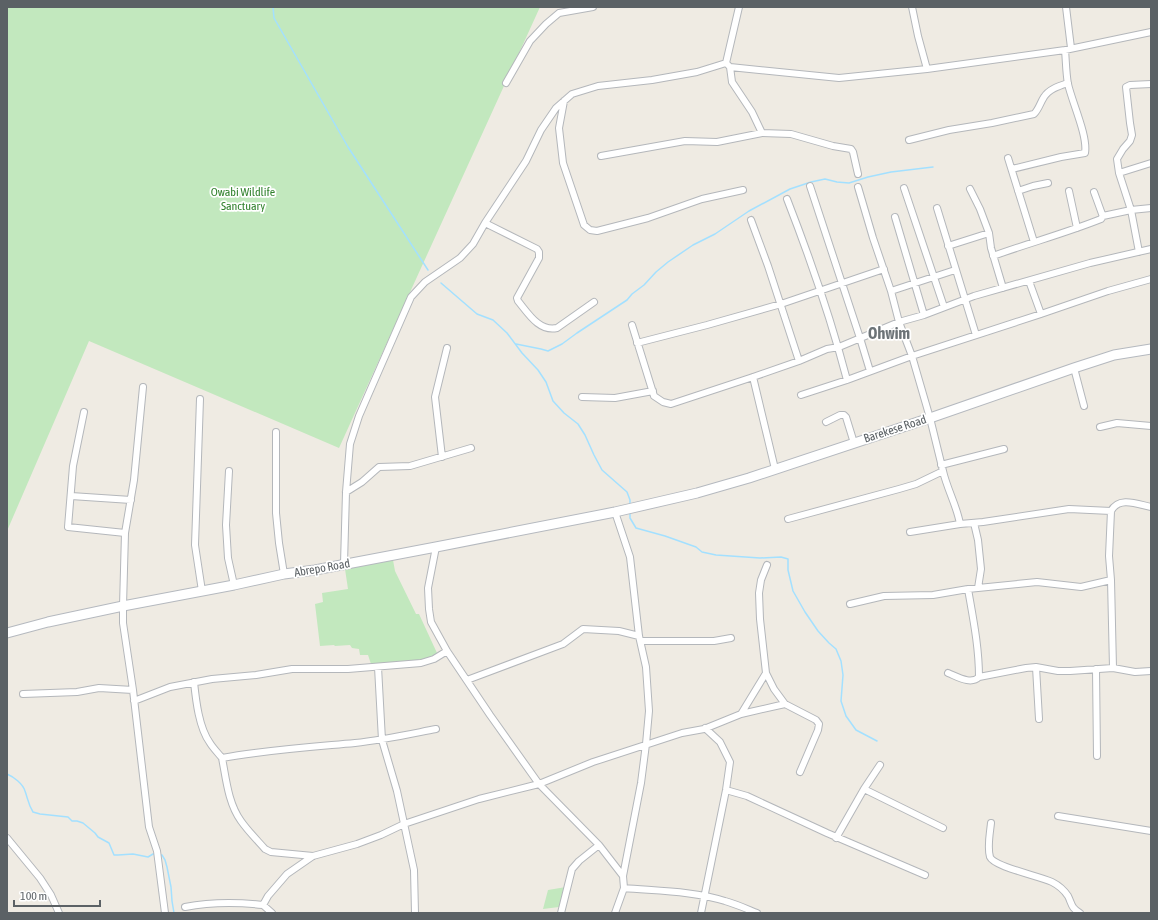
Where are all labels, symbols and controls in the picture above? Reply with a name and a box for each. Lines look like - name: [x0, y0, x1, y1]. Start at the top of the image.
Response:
- park label: Owabi Wildlife Sanctuary: [211, 185, 275, 213]
- district label: Ohwim: [868, 324, 910, 342]
- street label: Barekese Road: [862, 412, 928, 446]
- street label: Abrepo Road: [293, 556, 351, 580]
- scale bar: [14, 882, 100, 908]
- text: 100 m: [20, 889, 47, 903]

